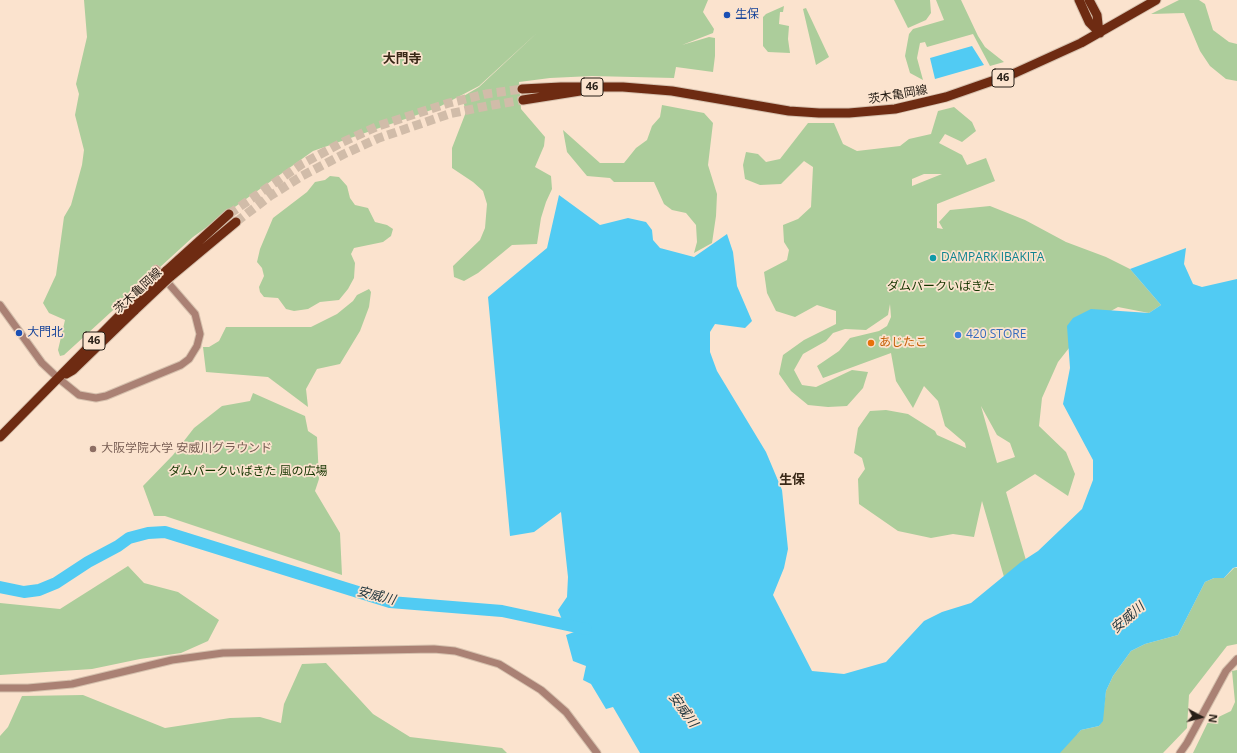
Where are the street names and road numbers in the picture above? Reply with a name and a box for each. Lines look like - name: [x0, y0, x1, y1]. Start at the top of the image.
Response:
- road number: 46: [992, 69, 1014, 87]
- road number: 46: [581, 78, 603, 96]
- street label: 茨木亀岡線: [867, 83, 929, 107]
- street label: 茨木亀岡線: [111, 265, 165, 317]
- road number: 46: [83, 332, 105, 350]

